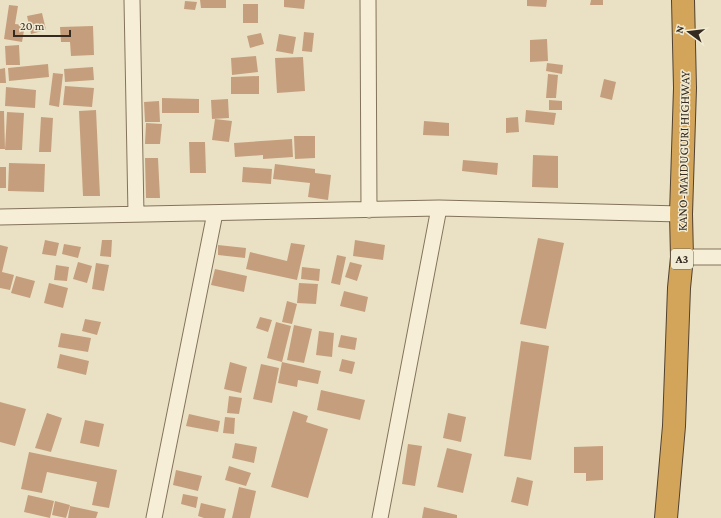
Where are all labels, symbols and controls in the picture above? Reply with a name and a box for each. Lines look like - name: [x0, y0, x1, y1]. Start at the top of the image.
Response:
- scale bar: [14, 12, 70, 38]
- north arrow: [669, 12, 709, 52]
- text: 20 m: [20, 19, 45, 33]
- text: N: [673, 24, 686, 35]
- street label: KANO-MAIDUGURI HIGHWAY: [675, 71, 692, 231]
- road number: A3: [671, 249, 693, 269]

